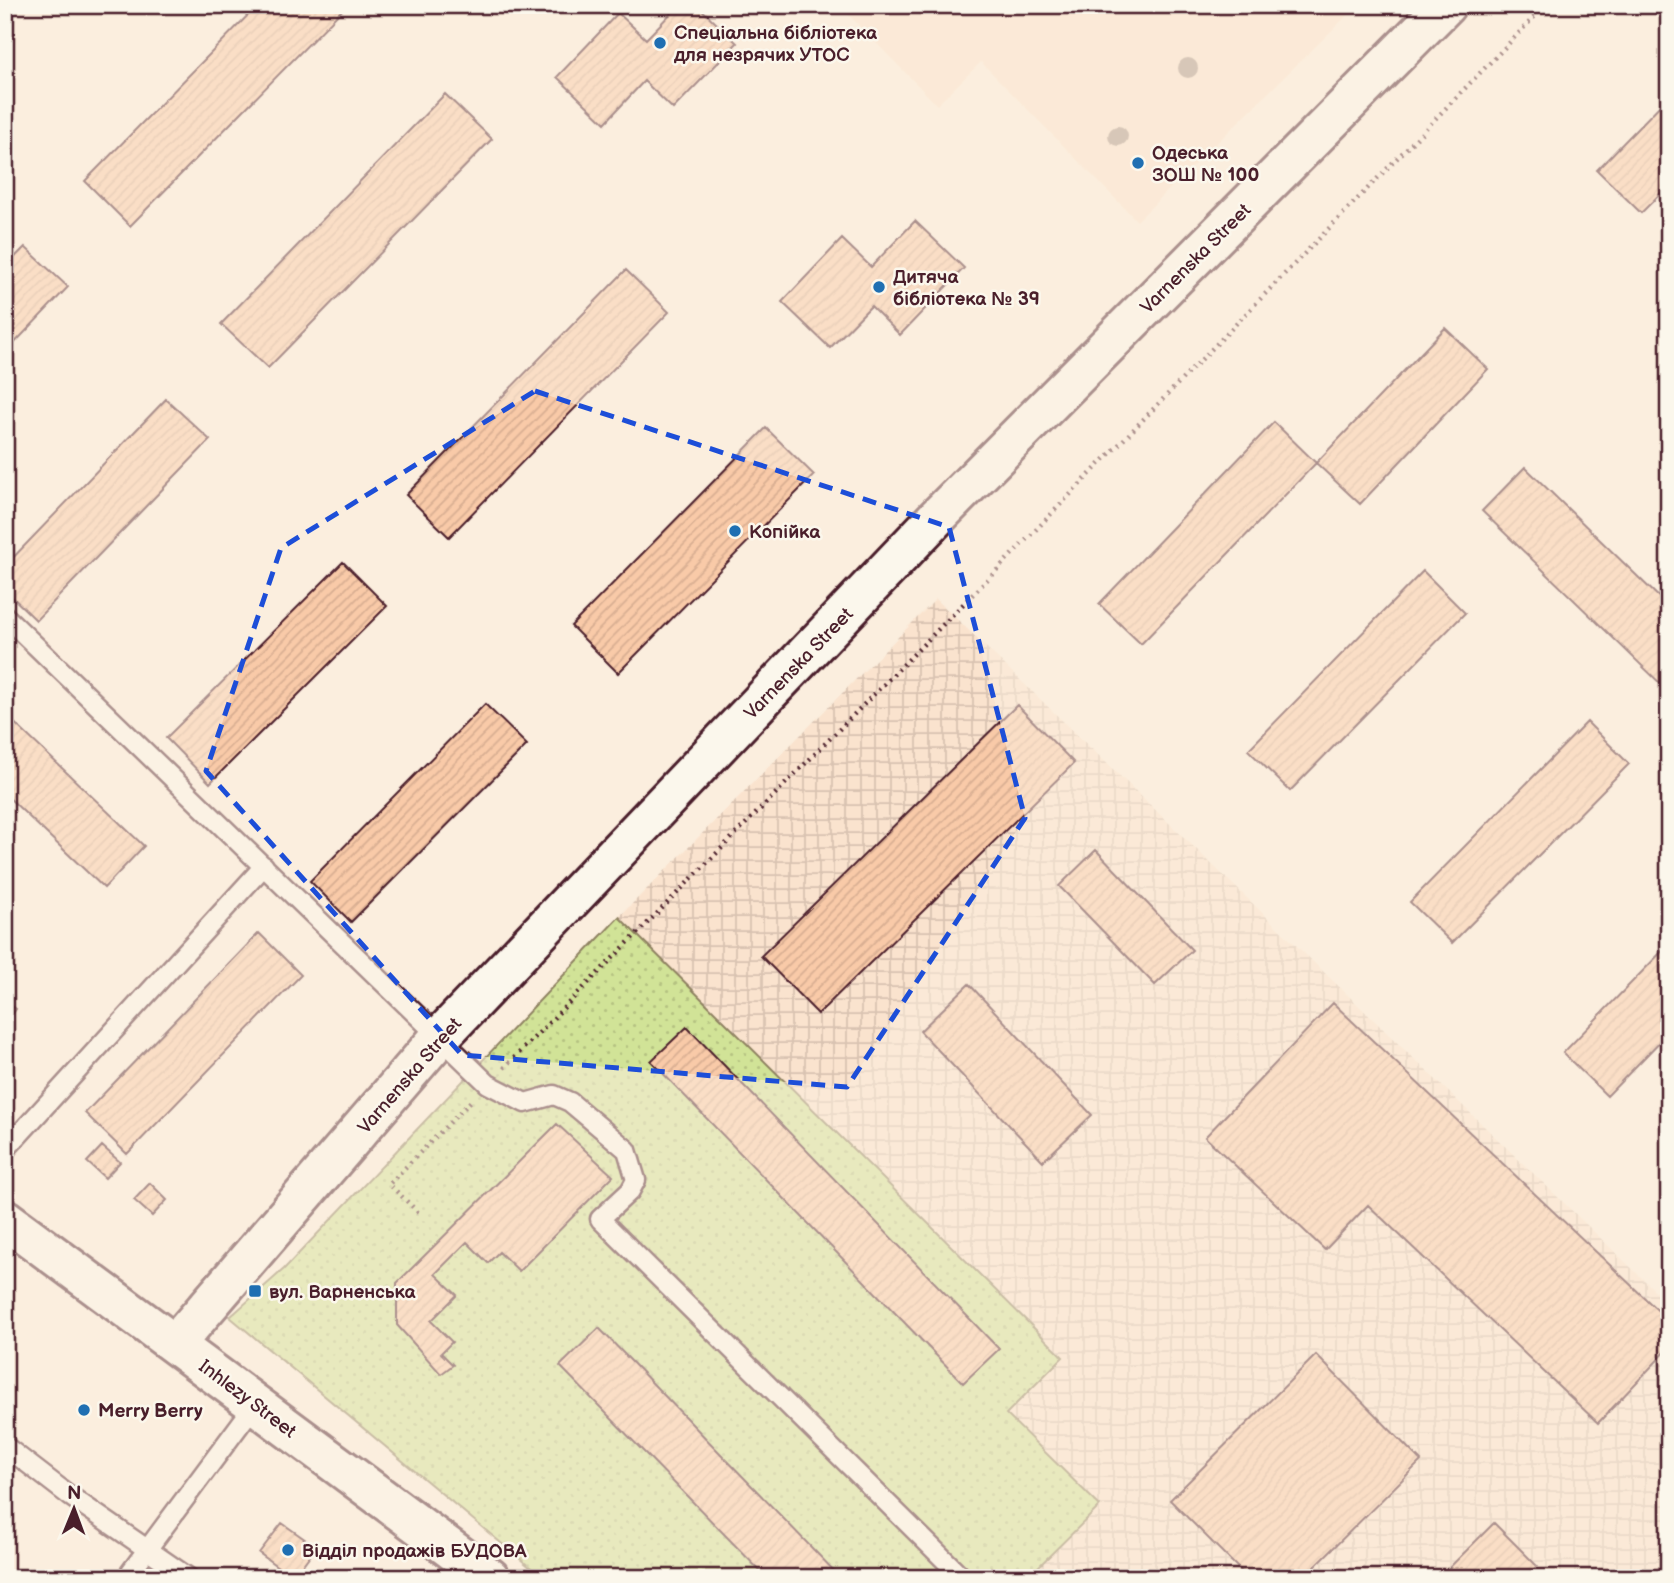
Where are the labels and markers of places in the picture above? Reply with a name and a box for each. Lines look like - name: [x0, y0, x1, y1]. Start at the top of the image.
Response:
- place label: Спеціальна бібліотека для незрячих УТОС: [673, 22, 878, 67]
- marker: Спеціальна бібліотека для незрячих УТОС: [652, 35, 668, 51]
- place label: Одеська ЗОШ № 100: [1152, 142, 1259, 187]
- marker: Одеська ЗОШ № 100: [1130, 155, 1146, 171]
- place label: Дитяча бібліотека № 39: [893, 266, 1040, 311]
- marker: Дитяча бібліотека № 39: [871, 279, 887, 295]
- place label: Копійка: [749, 521, 821, 544]
- marker: Копійка: [727, 523, 743, 539]
- place label: вул. Варненська: [269, 1281, 417, 1304]
- marker: вул. Варненська: [247, 1283, 263, 1299]
- place label: Merry Berry: [98, 1400, 203, 1423]
- marker: Merry Berry: [76, 1402, 92, 1418]
- place label: Відділ продажів БУДОВА: [302, 1540, 527, 1563]
- marker: Відділ продажів БУДОВА: [280, 1542, 296, 1558]

